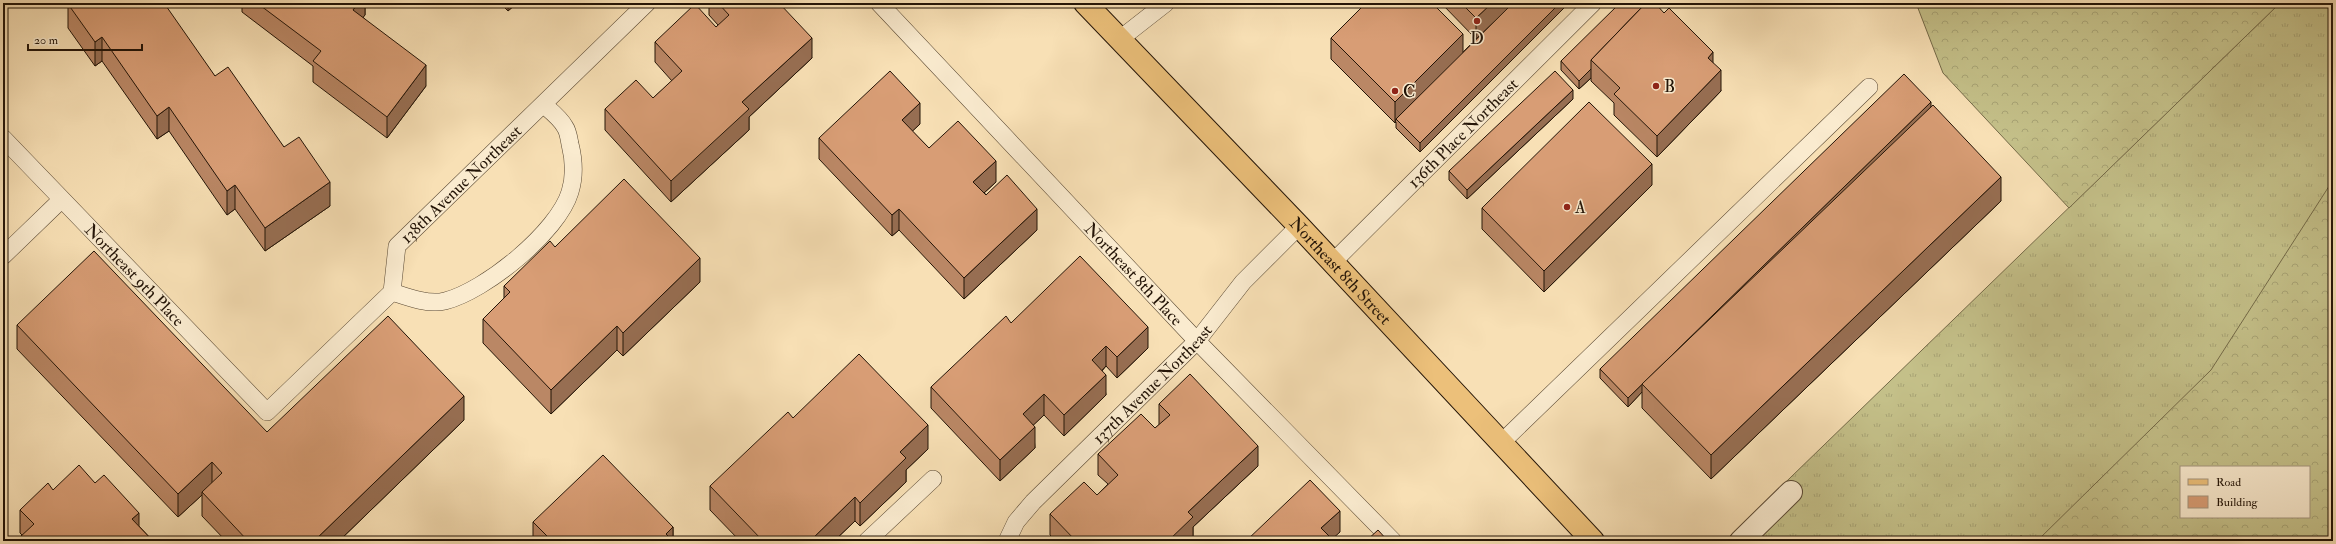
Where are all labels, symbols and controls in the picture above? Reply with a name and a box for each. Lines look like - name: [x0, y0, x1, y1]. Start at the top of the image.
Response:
- marker: D: [1472, 16, 1482, 26]
- scale bar: [28, 26, 142, 52]
- place label: D: [1470, 28, 1484, 49]
- text: 20 m: [34, 33, 59, 48]
- street label: 136th Place Northeast: [1403, 73, 1523, 193]
- place label: B: [1664, 76, 1675, 97]
- place label: C: [1403, 81, 1415, 102]
- marker: B: [1651, 81, 1661, 91]
- marker: C: [1390, 86, 1400, 96]
- street label: 138th Avenue Northeast: [396, 120, 526, 248]
- place label: A: [1574, 197, 1586, 218]
- marker: A: [1562, 202, 1572, 212]
- street label: Northeast 8th Street: [1285, 213, 1396, 330]
- street label: Northeast 8th Place: [1080, 218, 1187, 330]
- street label: Northeast 9th Place: [80, 219, 189, 331]
- street label: 137th Avenue Northeast: [1088, 320, 1217, 449]
- legend: [2180, 466, 2310, 518]
- text: Road: [2216, 475, 2241, 490]
- text: Building: [2216, 495, 2259, 510]

